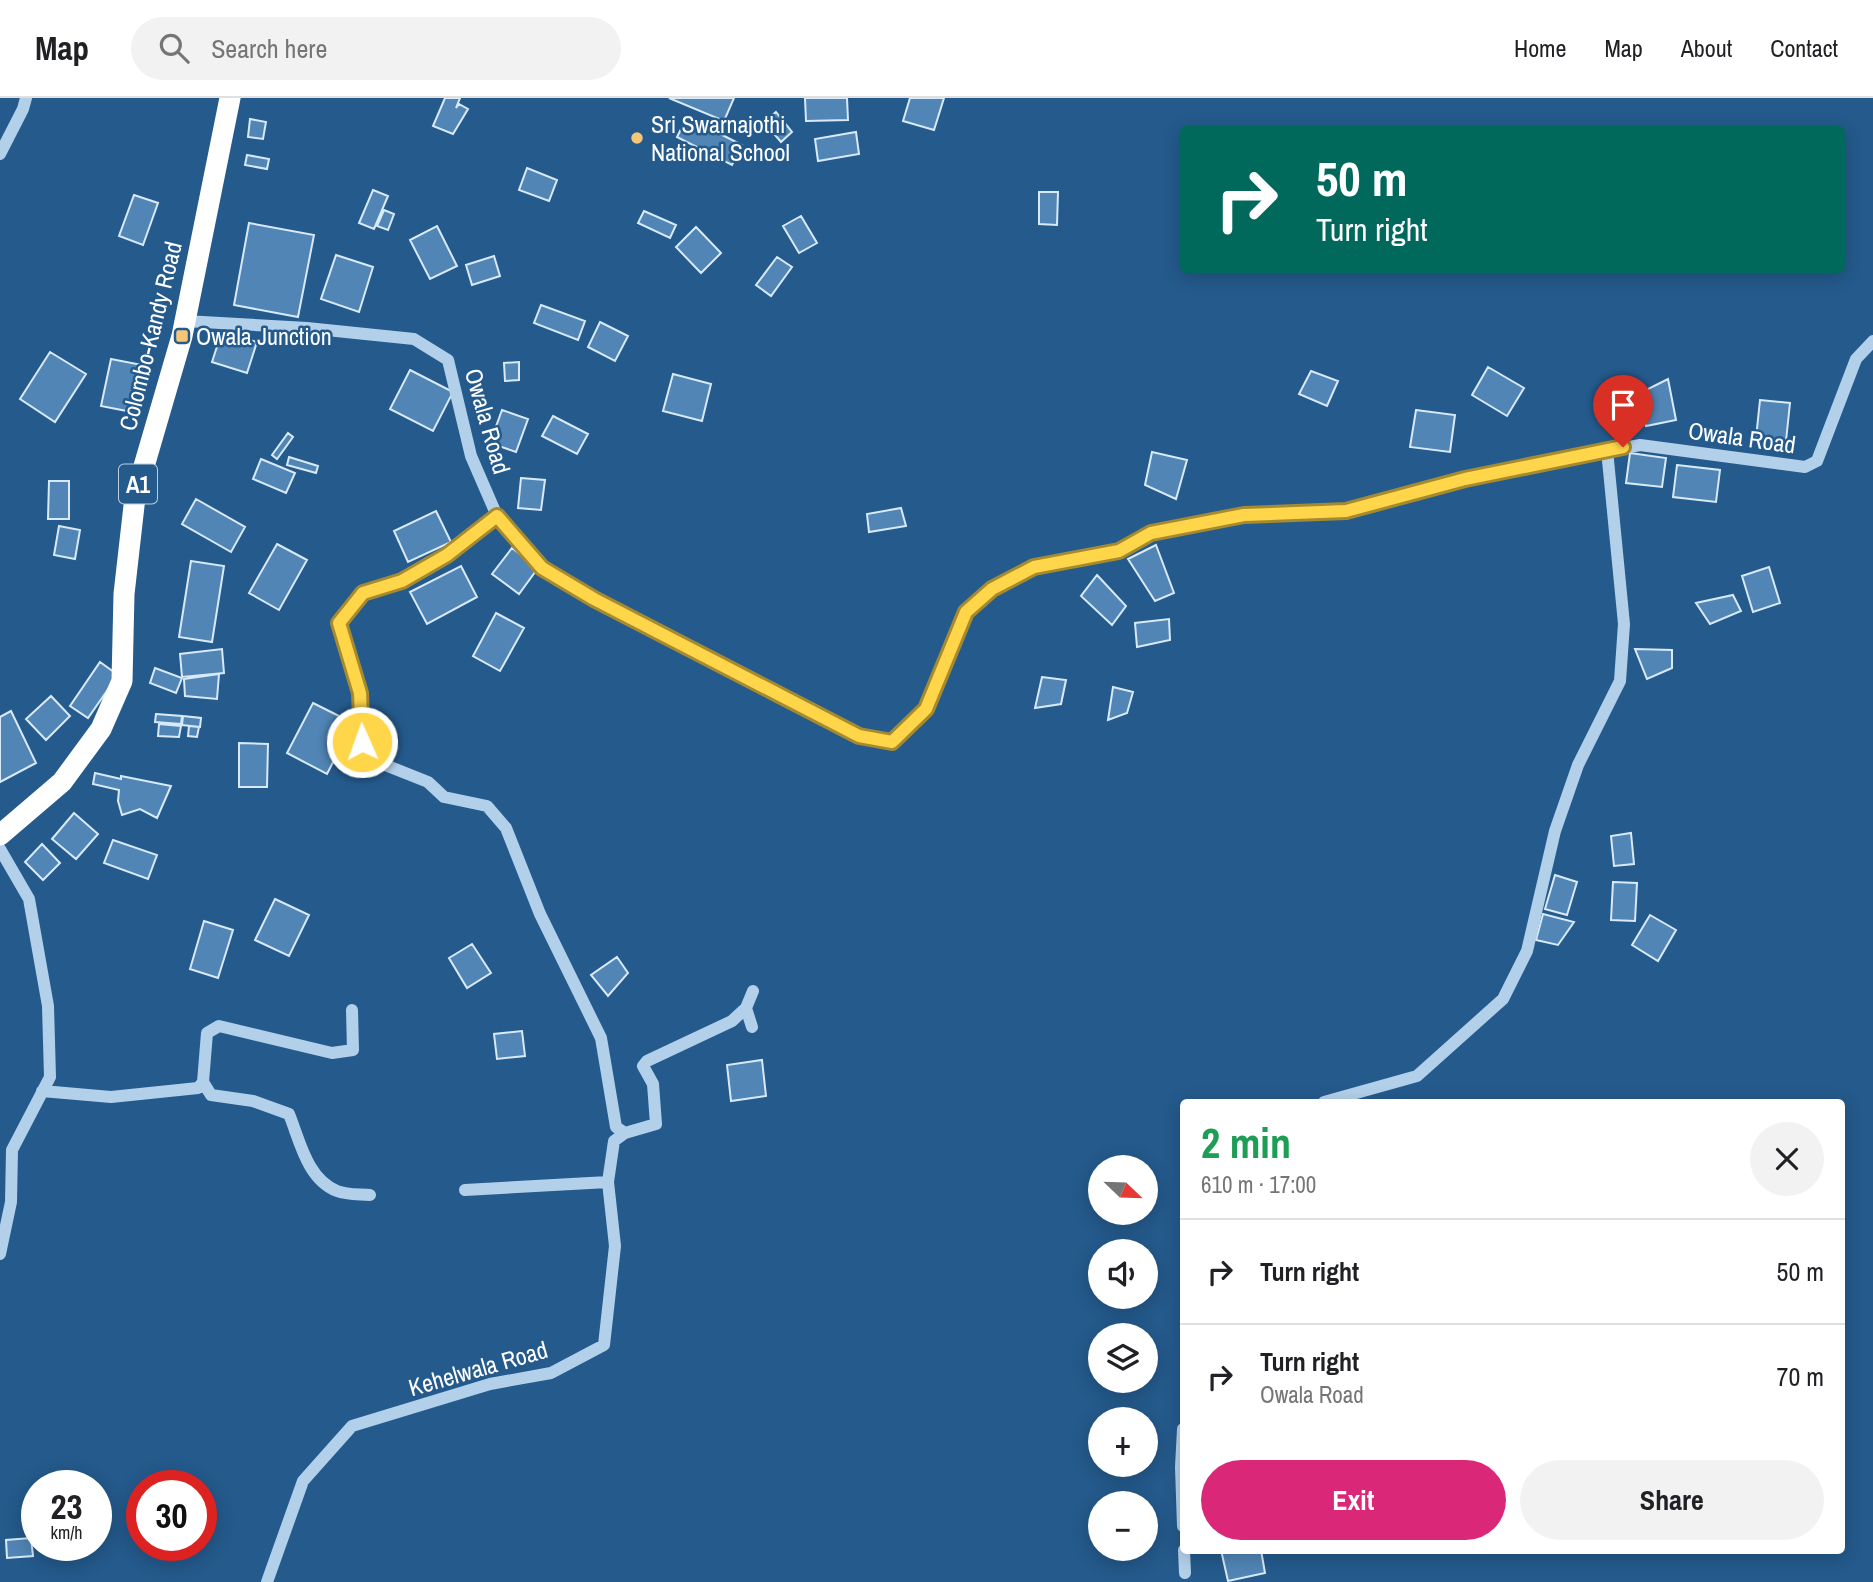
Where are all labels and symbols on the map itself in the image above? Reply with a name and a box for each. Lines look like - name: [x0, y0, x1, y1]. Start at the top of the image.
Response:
- place label: Sri Swarnajothi National School: [651, 108, 790, 168]
- marker: Sri Swarnajothi National School: [629, 130, 645, 146]
- street label: Colombo-Kandy Road: [111, 238, 189, 434]
- place label: Owala Junction: [196, 320, 332, 352]
- marker: Owala Junction: [174, 328, 190, 344]
- street label: Owala Road: [458, 365, 518, 477]
- pin: [1593, 375, 1653, 447]
- street label: Owala Road: [1686, 414, 1798, 460]
- road number: A1: [119, 464, 157, 504]
- position arrow: [325, 705, 399, 779]
- north arrow: [1088, 1155, 1158, 1225]
- street label: Kehelwala Road: [405, 1333, 551, 1403]
- speed limit sign: 30: [126, 1470, 217, 1561]

